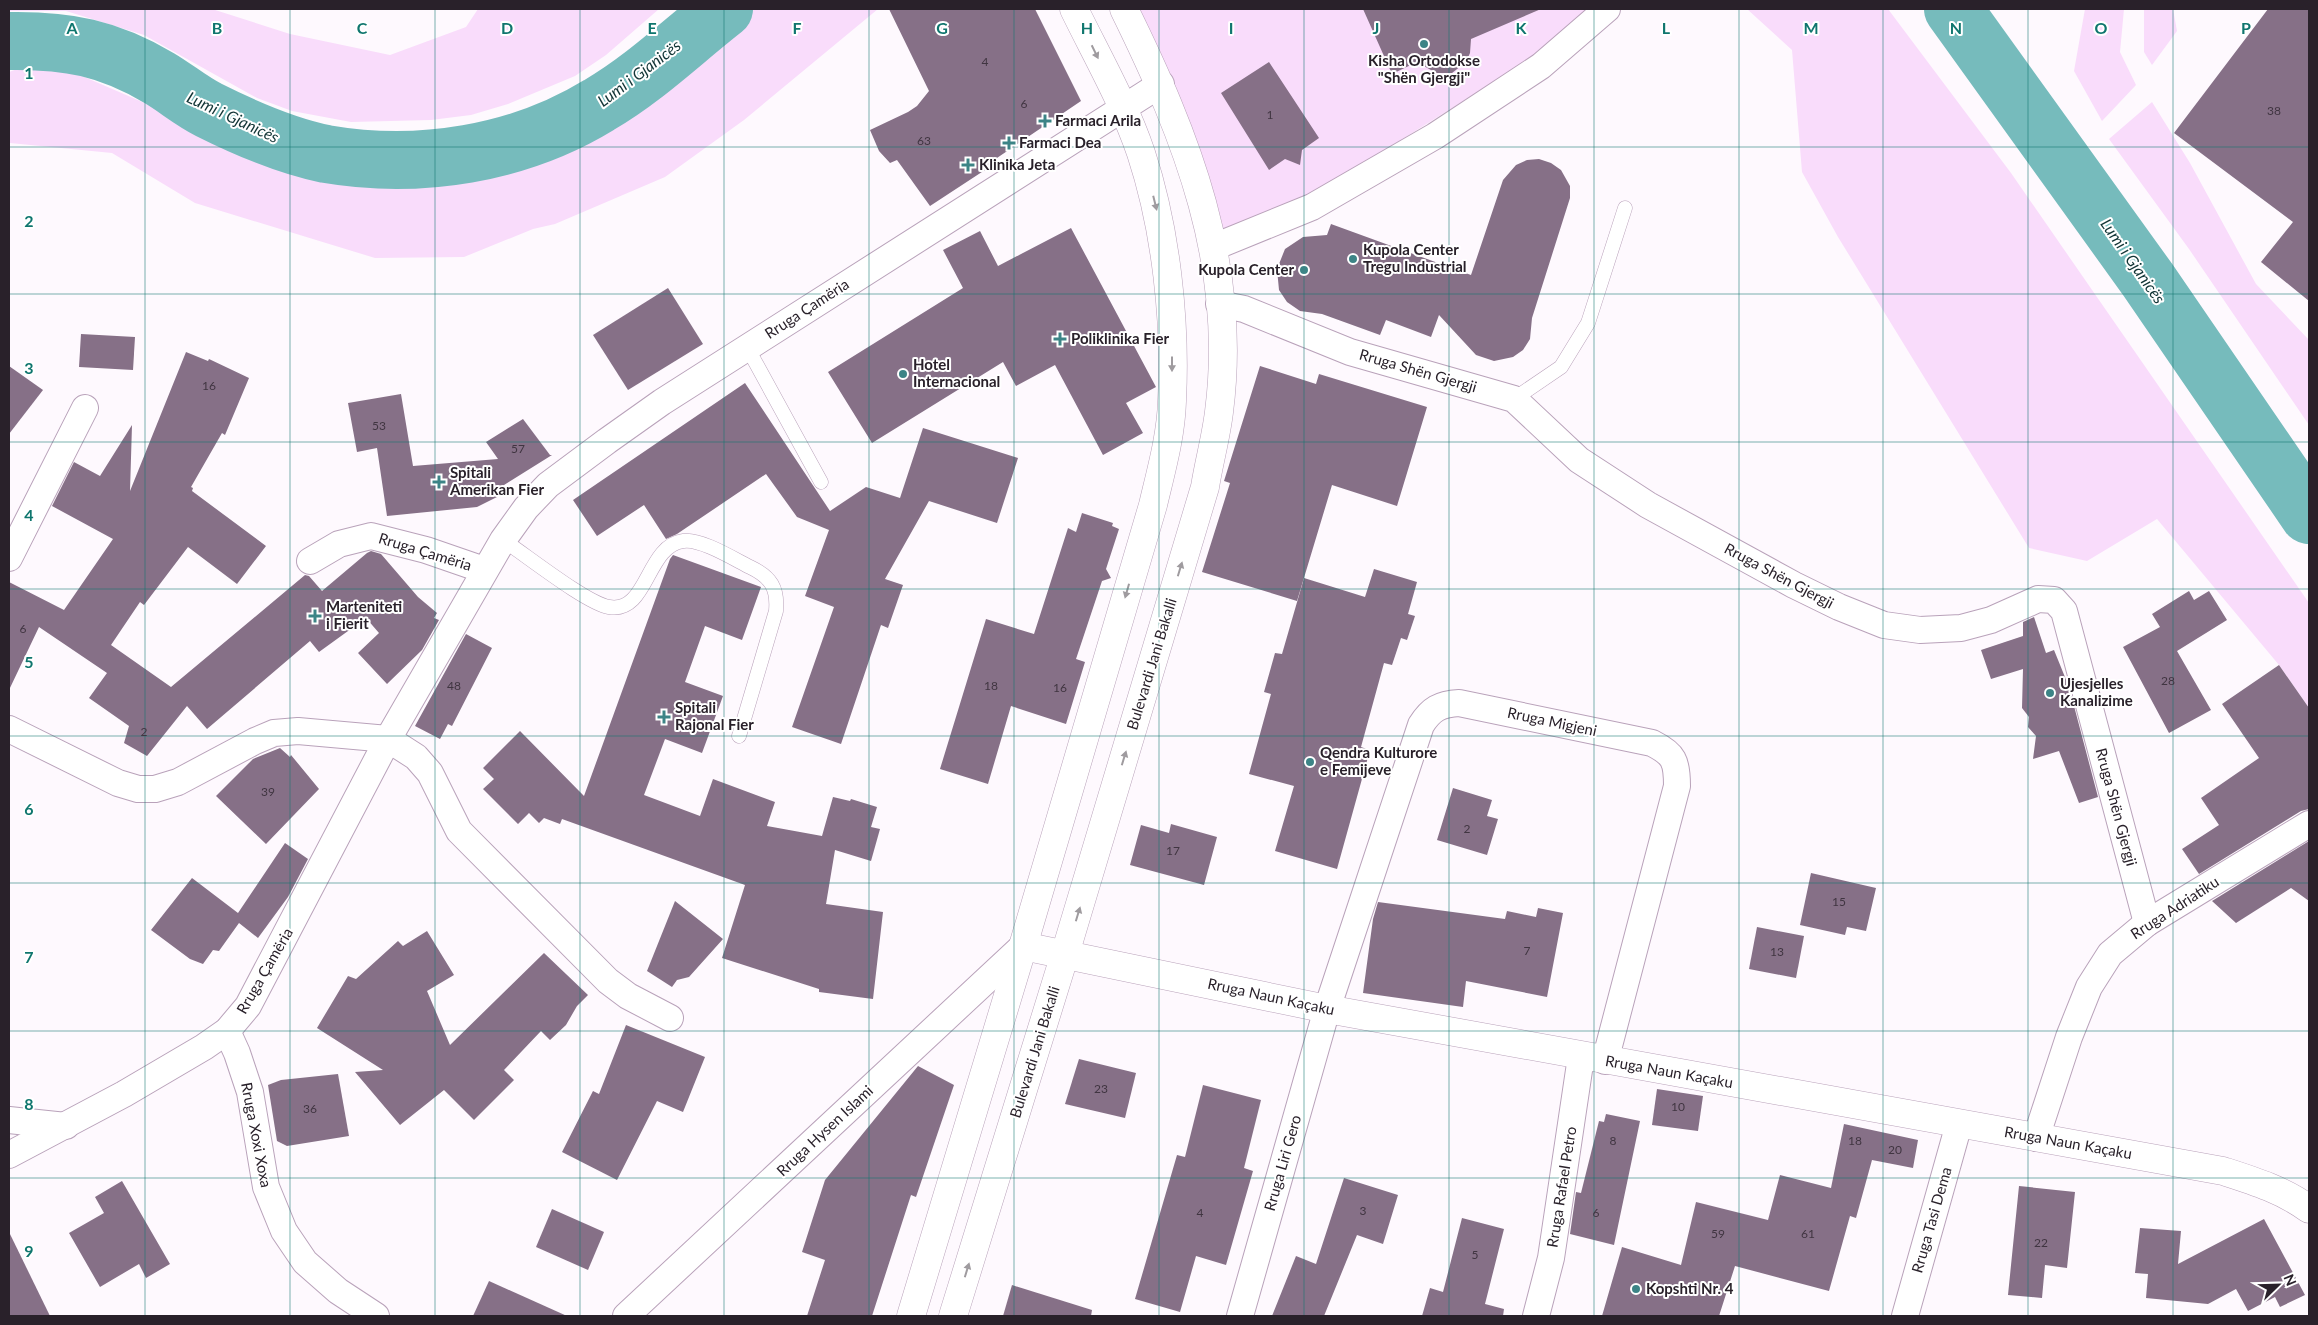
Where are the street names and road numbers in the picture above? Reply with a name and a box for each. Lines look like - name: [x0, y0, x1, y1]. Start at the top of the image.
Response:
- street label: Rruga Çamëria: [761, 274, 852, 342]
- street label: Rruga Shën Gjergji: [1357, 345, 1479, 395]
- street label: Rruga Çamëria: [377, 528, 474, 574]
- street label: Rruga Shën Gjergji: [1722, 539, 1837, 612]
- street label: Bulevardi Jani Bakalli: [1122, 596, 1180, 732]
- street label: Rruga Migjeni: [1506, 703, 1599, 739]
- street label: Rruga Shën Gjergji: [2093, 746, 2141, 868]
- street label: Rruga Adriatiku: [2127, 872, 2222, 942]
- street label: Rruga Çamëria: [232, 924, 296, 1017]
- street label: Rruga Naun Kaçaku: [1206, 974, 1336, 1018]
- street label: Bulevardi Jani Bakalli: [1005, 984, 1063, 1120]
- street label: Rruga Naun Kaçaku: [1604, 1051, 1734, 1091]
- street label: Rruga Xoxi Xoxa: [238, 1081, 276, 1189]
- street label: Rruga Hysen Islami: [772, 1081, 876, 1180]
- street label: Rruga Liri Gero: [1260, 1113, 1304, 1213]
- street label: Rruga Naun Kaçaku: [2003, 1122, 2133, 1162]
- street label: Rruga Rafael Petro: [1543, 1125, 1579, 1249]
- street label: Rruga Tasi Dema: [1907, 1165, 1955, 1275]

